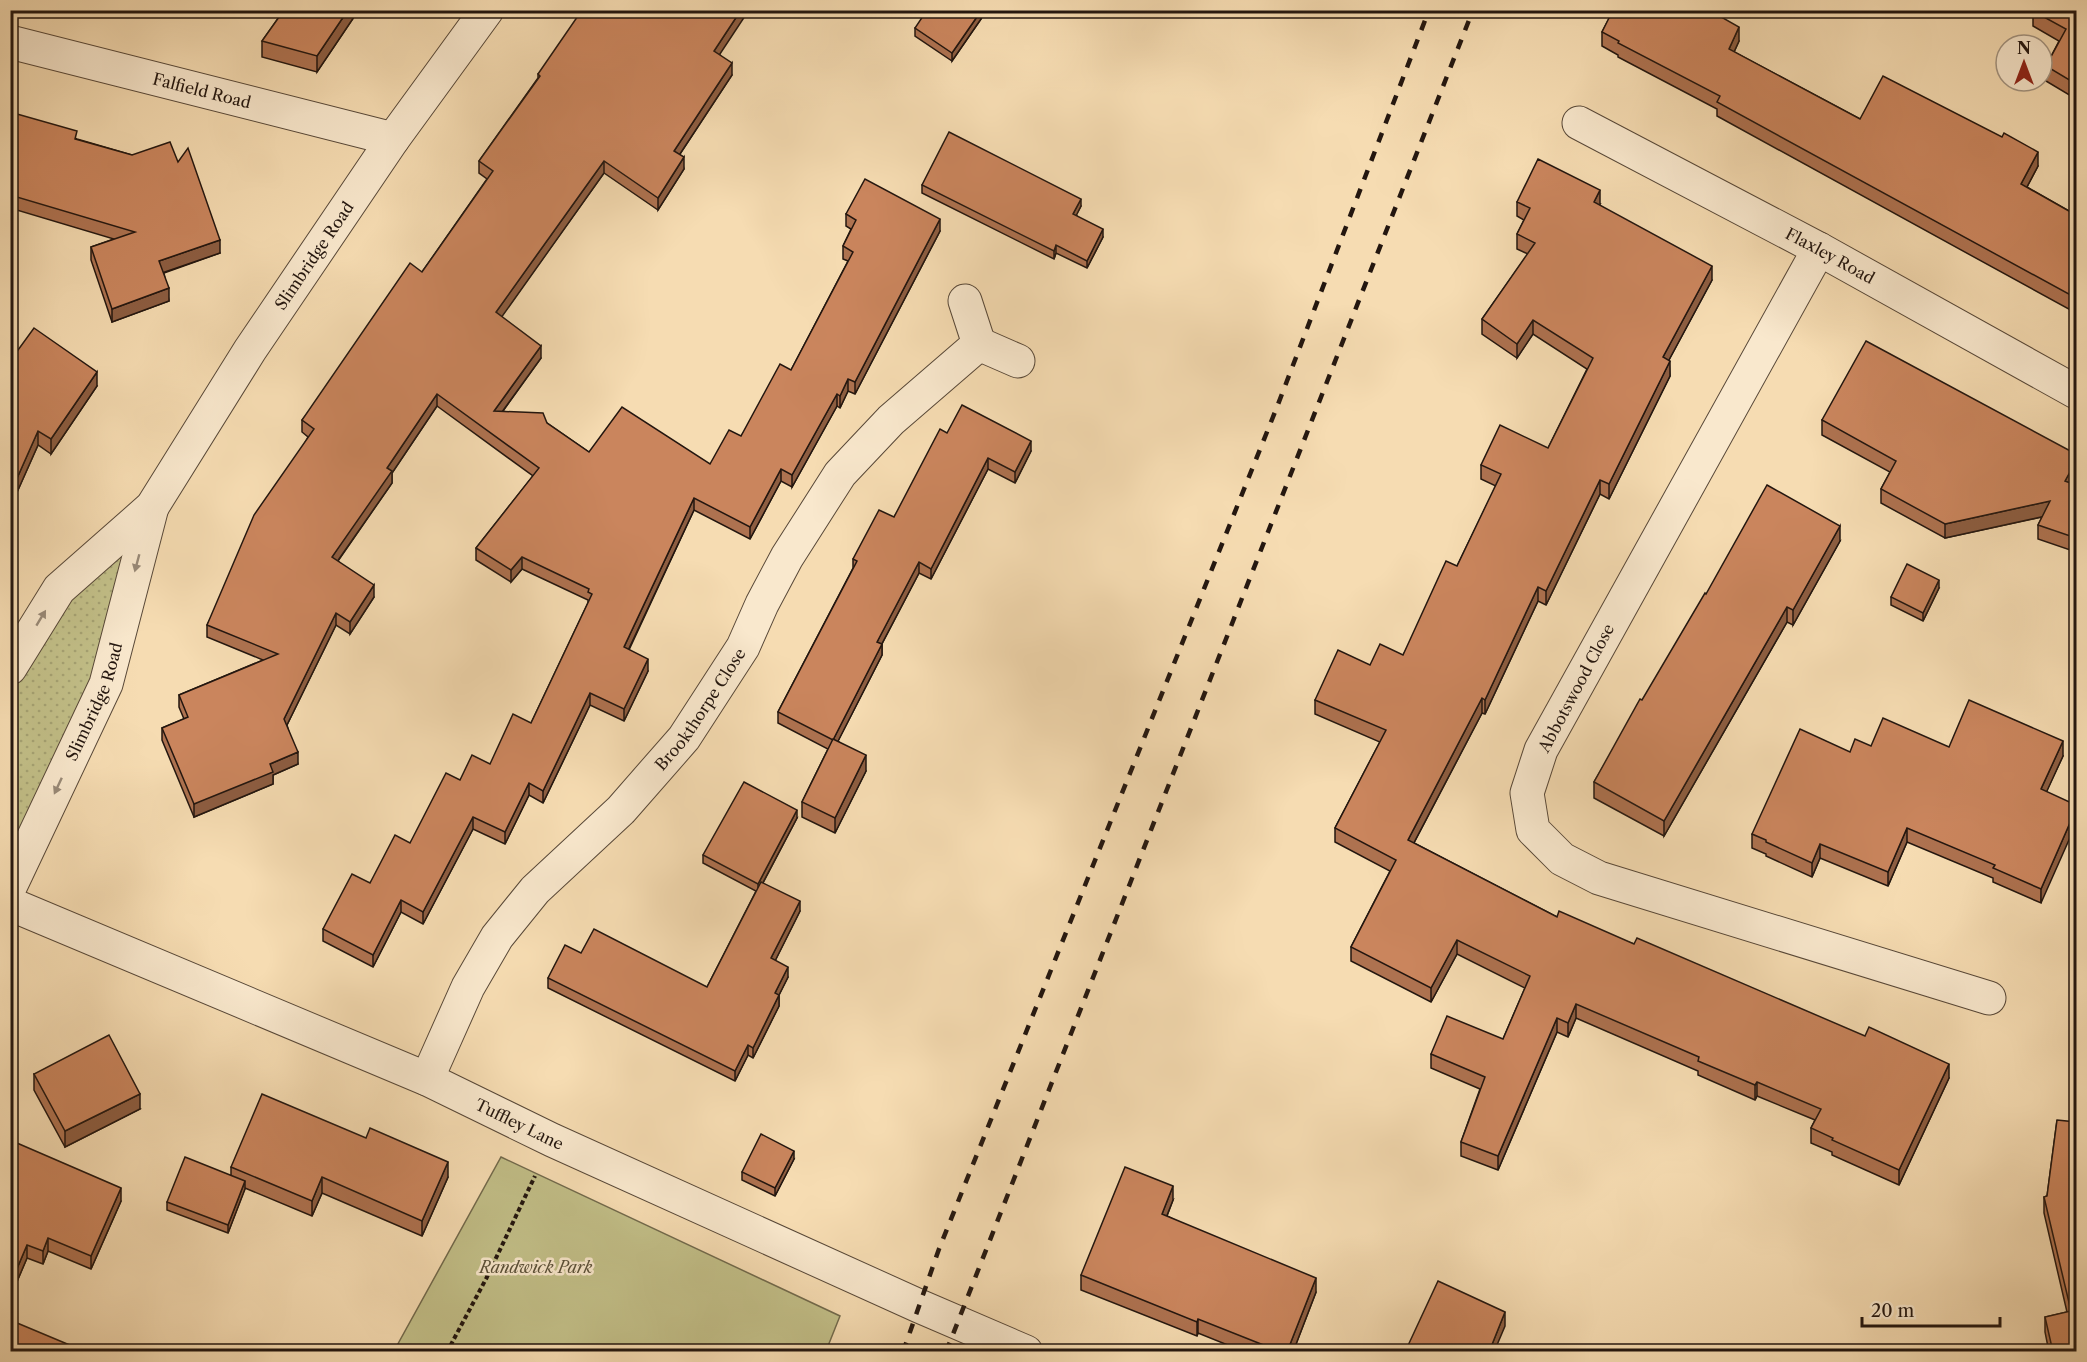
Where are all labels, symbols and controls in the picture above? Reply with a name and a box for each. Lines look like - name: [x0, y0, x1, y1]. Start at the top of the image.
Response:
- north arrow: [1994, 33, 2054, 93]
- text: N: [2017, 38, 2031, 58]
- street label: Falfield Road: [151, 69, 253, 113]
- street label: Slimbridge Road: [270, 198, 358, 314]
- street label: Flaxley Road: [1782, 223, 1878, 288]
- one-way arrow: [132, 554, 141, 572]
- one-way arrow: [36, 609, 46, 626]
- street label: Abbotswood Close: [1533, 620, 1618, 757]
- street label: Slimbridge Road: [61, 640, 126, 764]
- street label: Brookthorpe Close: [651, 644, 750, 774]
- one-way arrow: [54, 777, 63, 794]
- street label: Tuffley Lane: [472, 1094, 567, 1154]
- park label: Randwick Park: [478, 1257, 593, 1277]
- scale bar: [1862, 1290, 2000, 1328]
- text: 20 m: [1871, 1300, 1915, 1322]

